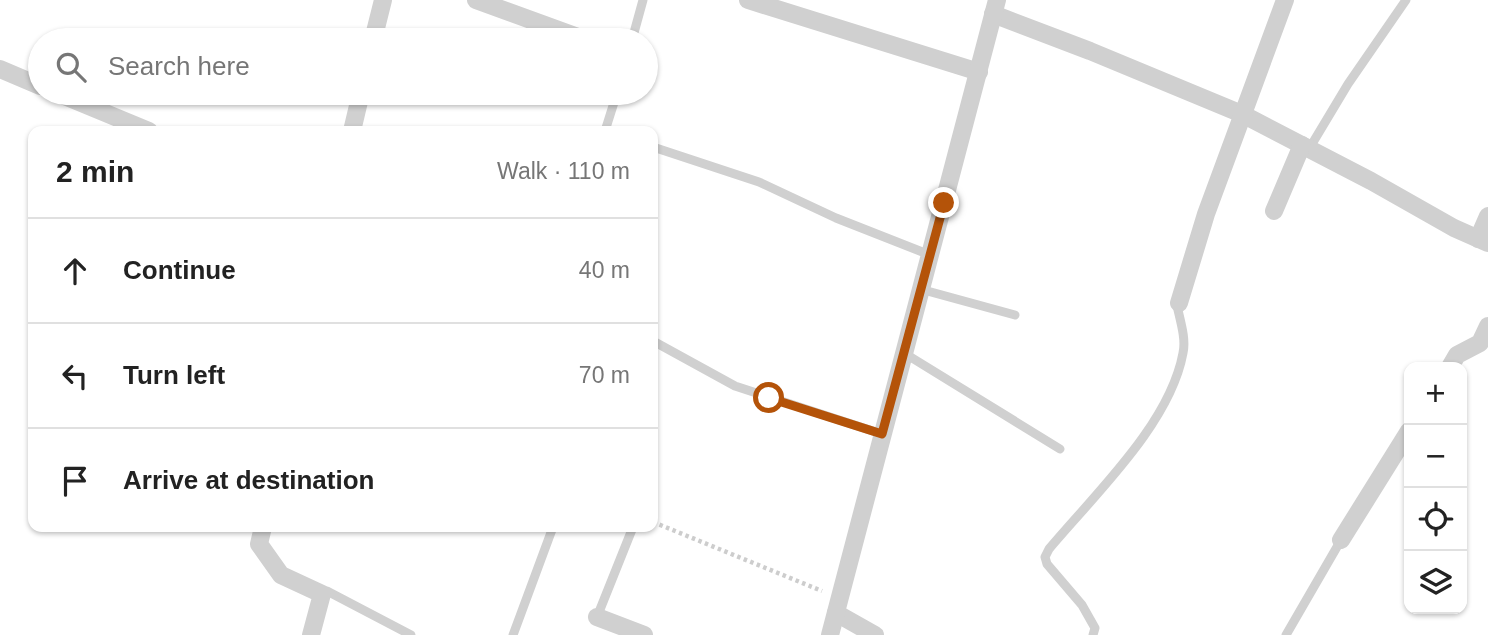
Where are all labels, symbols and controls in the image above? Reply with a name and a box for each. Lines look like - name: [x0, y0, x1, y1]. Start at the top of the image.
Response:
- search box: [28, 28, 658, 105]
- icon: search: [52, 48, 90, 86]
- text: Search here: [108, 51, 250, 81]
- text: 2 min: [56, 155, 134, 188]
- text: Walk · 110 m: [497, 158, 630, 184]
- route end: [928, 187, 959, 218]
- icon: ahead: [56, 252, 94, 290]
- text: Continue: [123, 255, 236, 285]
- text: 40 m: [579, 257, 630, 283]
- icon: left: [56, 357, 94, 395]
- text: Turn left: [123, 360, 225, 390]
- text: 70 m: [579, 362, 630, 388]
- map controls: [1404, 362, 1467, 614]
- button: +: [1404, 362, 1467, 425]
- route start: [753, 382, 784, 413]
- button: −: [1404, 425, 1467, 488]
- icon: arrive: [56, 462, 94, 500]
- text: Arrive at destination: [123, 465, 374, 495]
- button: locate: [1404, 488, 1467, 551]
- button: layers: [1404, 551, 1467, 614]

